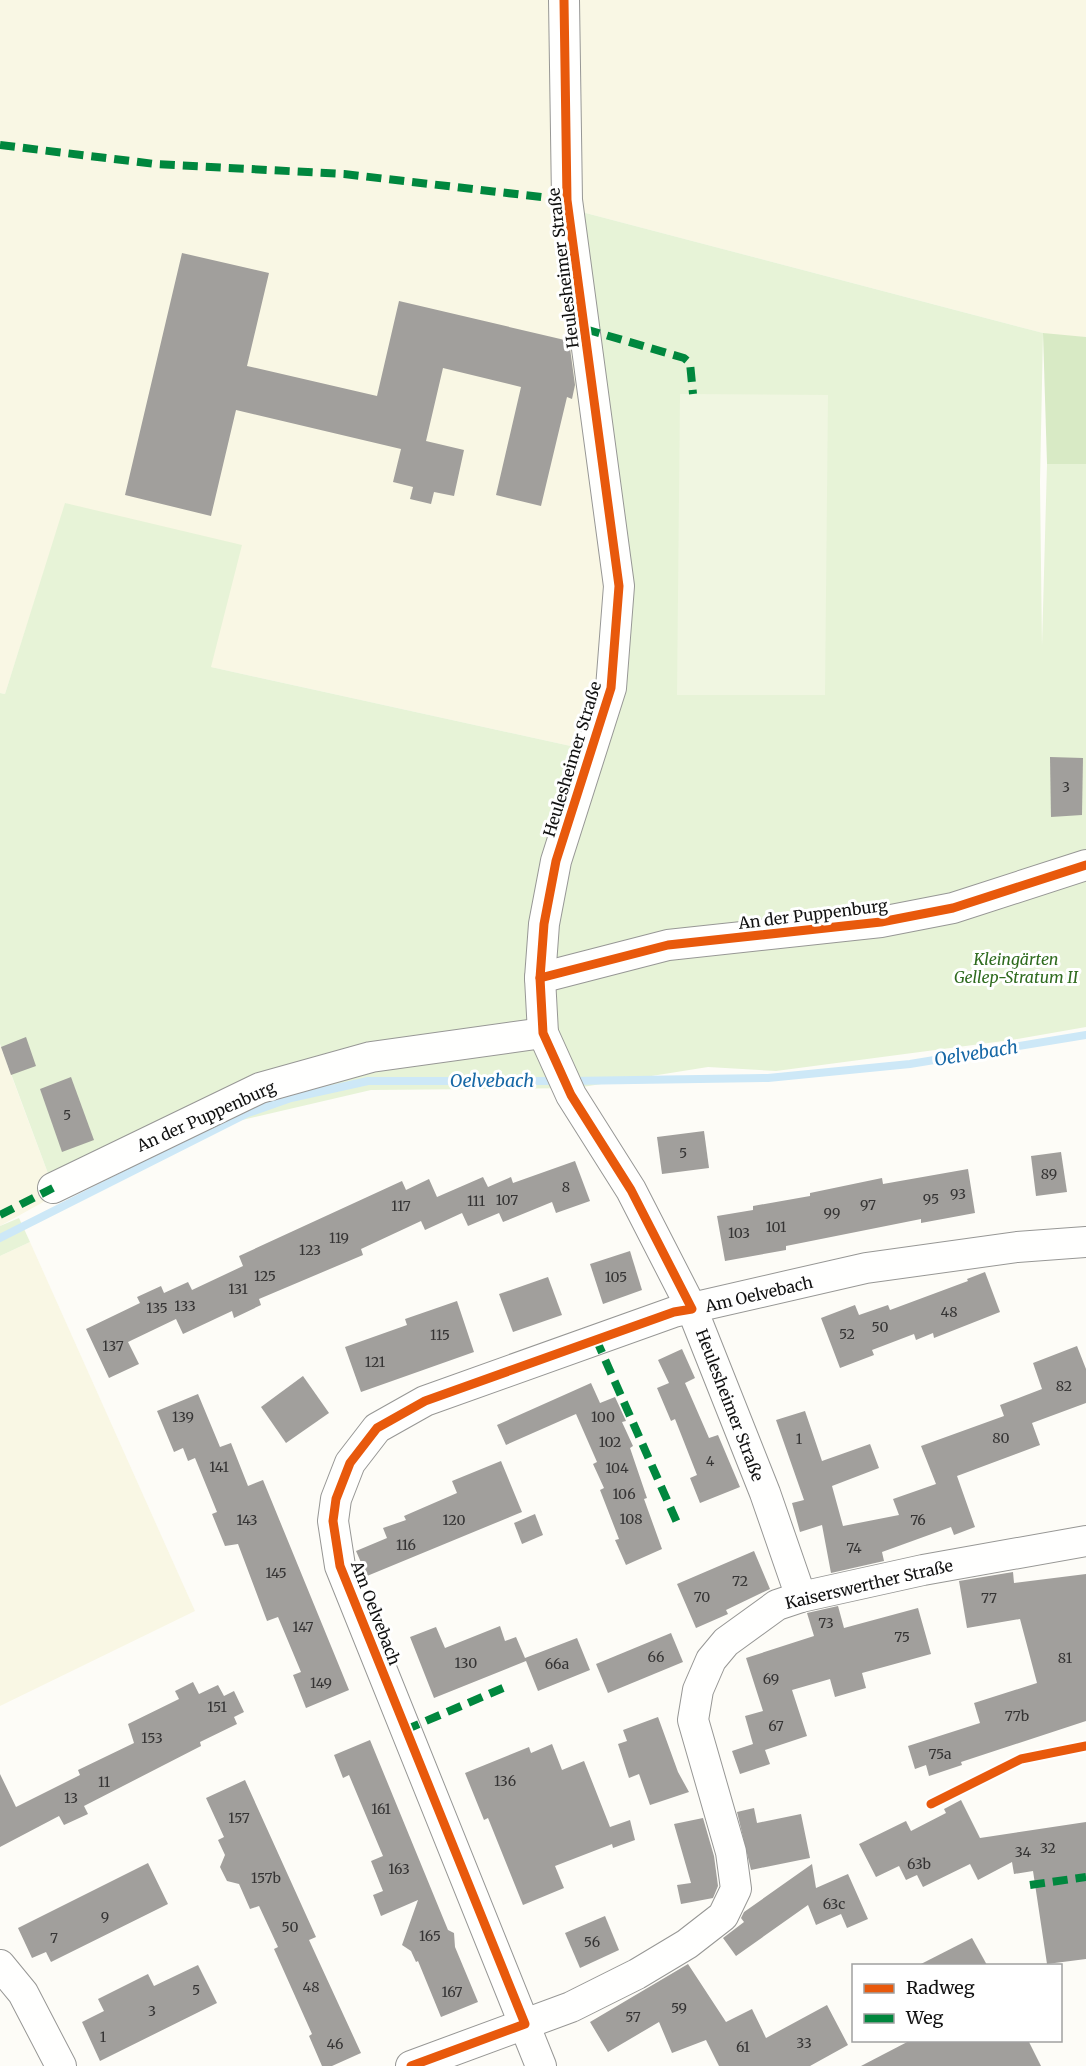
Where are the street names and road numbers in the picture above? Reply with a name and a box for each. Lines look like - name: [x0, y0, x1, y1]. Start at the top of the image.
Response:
- street label: Heulesheimer Straße: [543, 187, 583, 349]
- street label: Heulesheimer Straße: [539, 679, 605, 839]
- street label: An der Puppenburg: [736, 895, 889, 933]
- street label: An der Puppenburg: [133, 1076, 279, 1156]
- street label: Am Oelvebach: [702, 1272, 815, 1316]
- street label: Heulesheimer Straße: [692, 1326, 768, 1484]
- street label: Kaiserswerther Straße: [783, 1555, 955, 1613]
- street label: Am Oelvebach: [347, 1557, 405, 1668]

